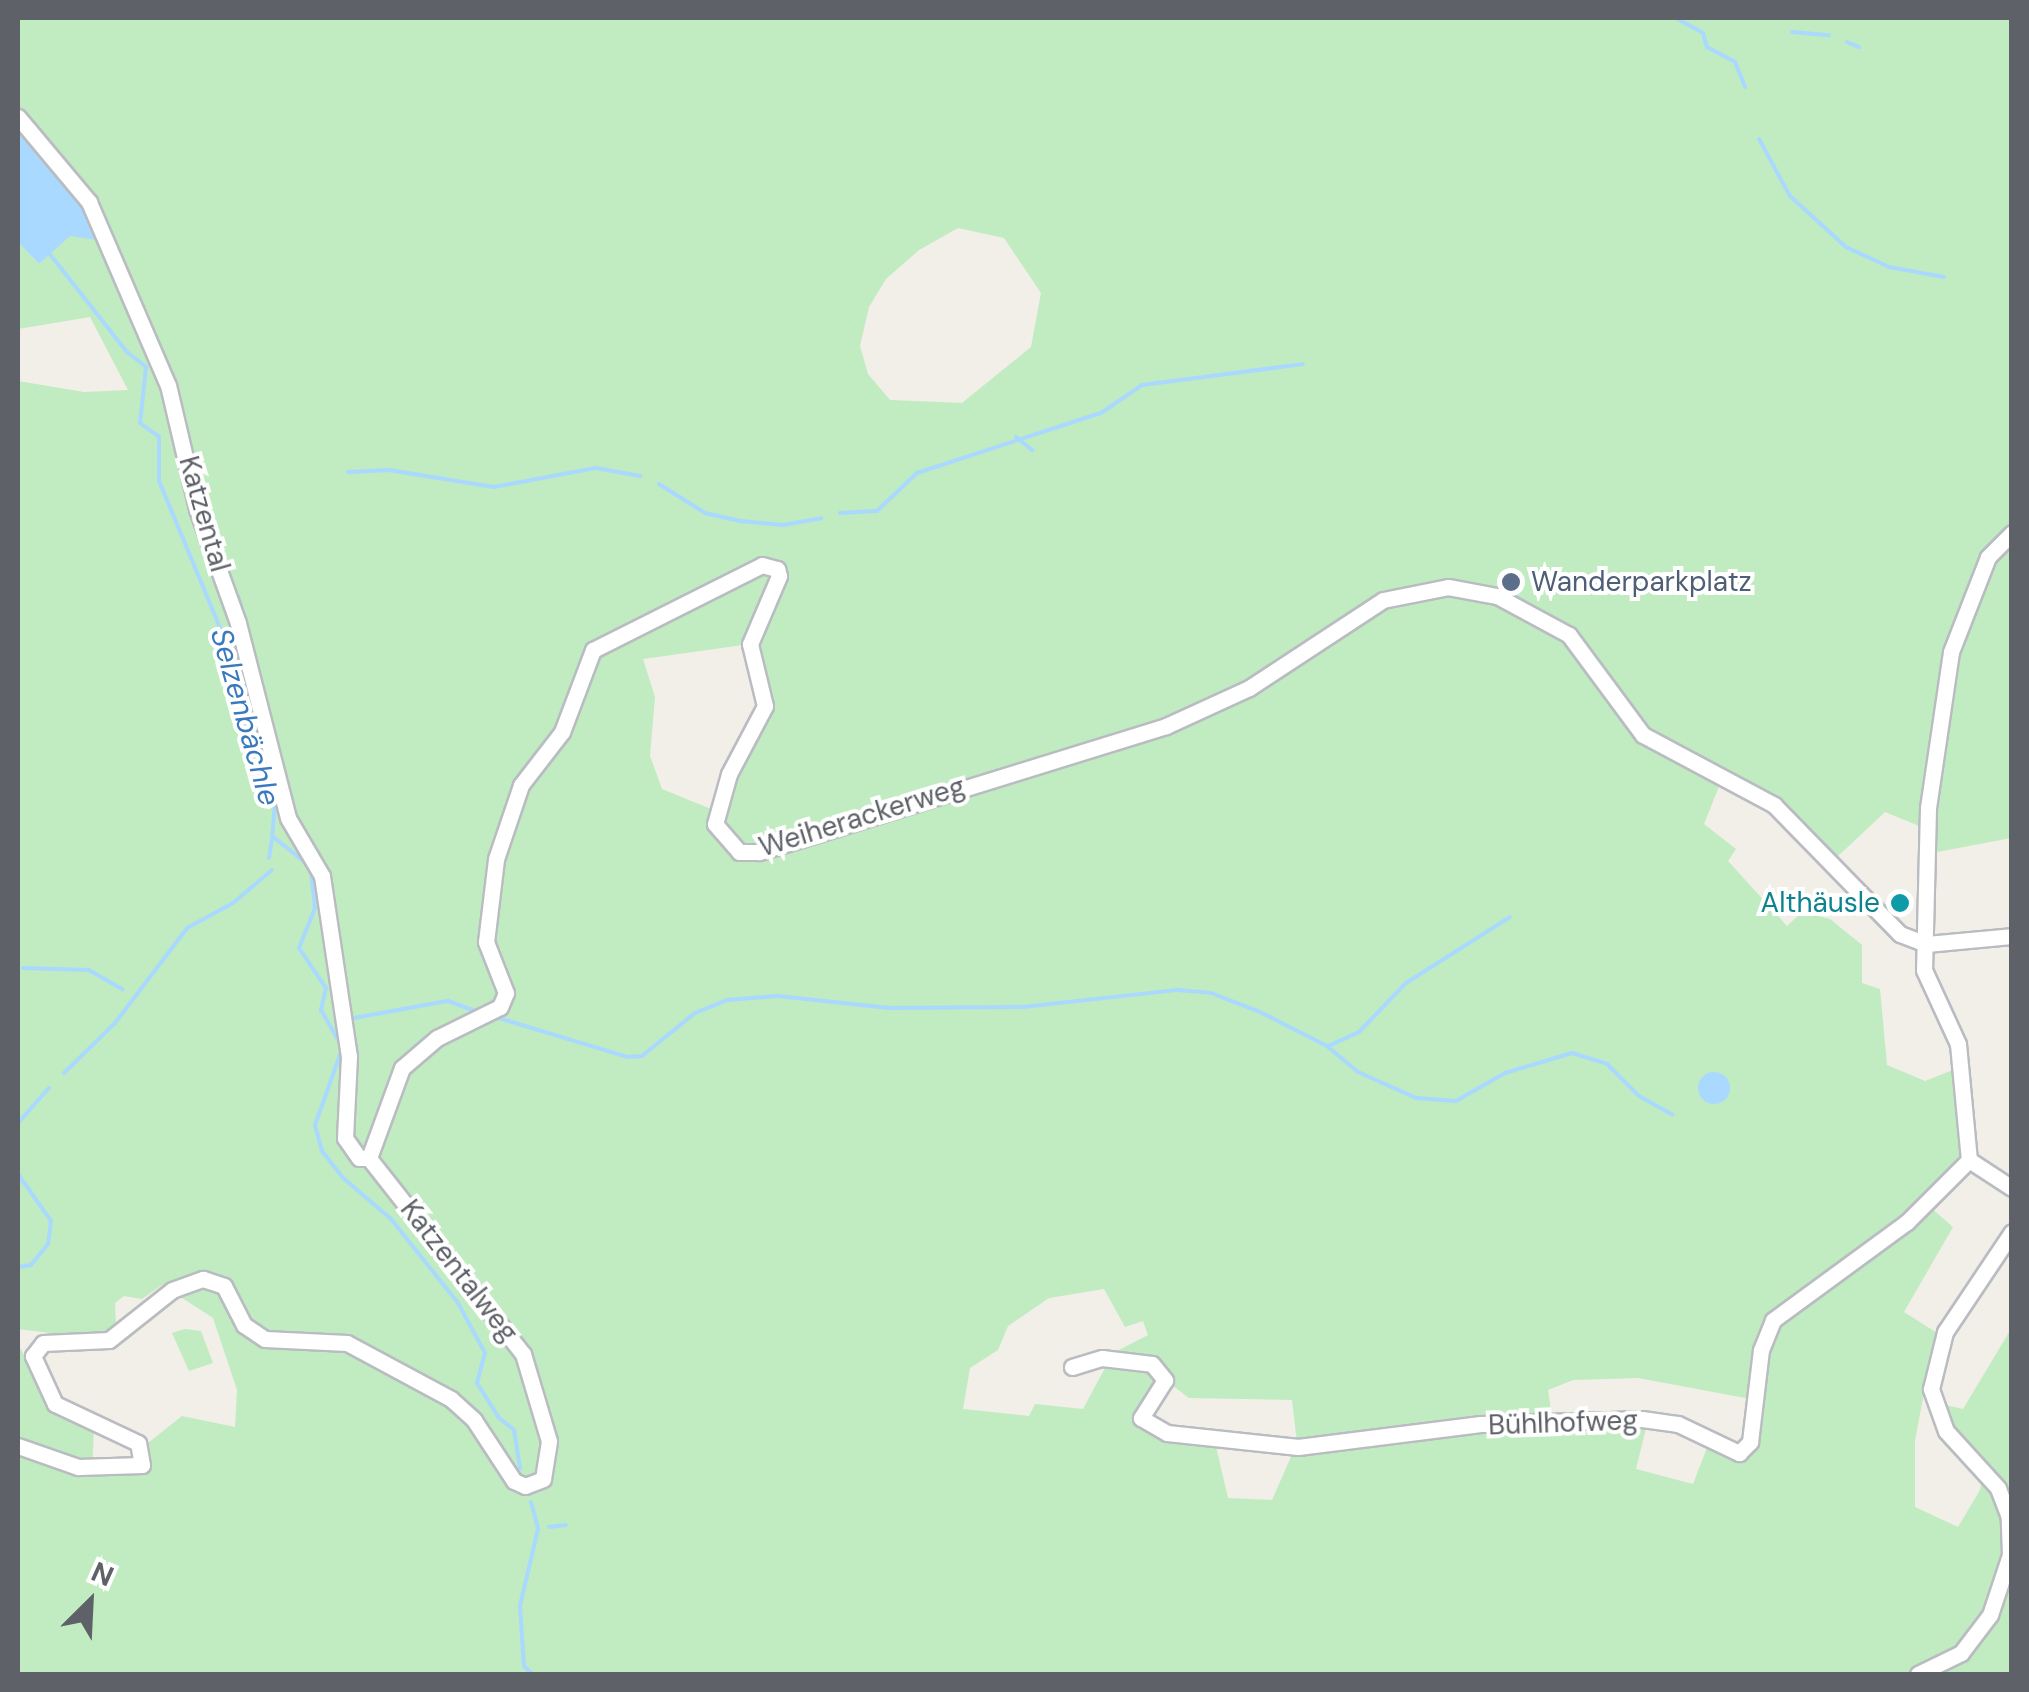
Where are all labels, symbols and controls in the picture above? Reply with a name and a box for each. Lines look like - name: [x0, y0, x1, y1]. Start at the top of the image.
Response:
- street label: Katzental: [171, 452, 237, 576]
- place label: Wanderparkplatz: [1531, 565, 1751, 599]
- marker: Wanderparkplatz: [1500, 571, 1522, 593]
- water label: Selzenbächle: [202, 624, 288, 810]
- street label: Weiherackerweg: [755, 770, 969, 864]
- place label: Althäusle: [1761, 886, 1880, 920]
- marker: Althäusle: [1889, 892, 1911, 914]
- street label: Katzentalweg: [393, 1193, 525, 1349]
- street label: Bühlhofweg: [1488, 1404, 1638, 1442]
- north arrow: [40, 1552, 140, 1652]
- text: N: [86, 1553, 119, 1595]

